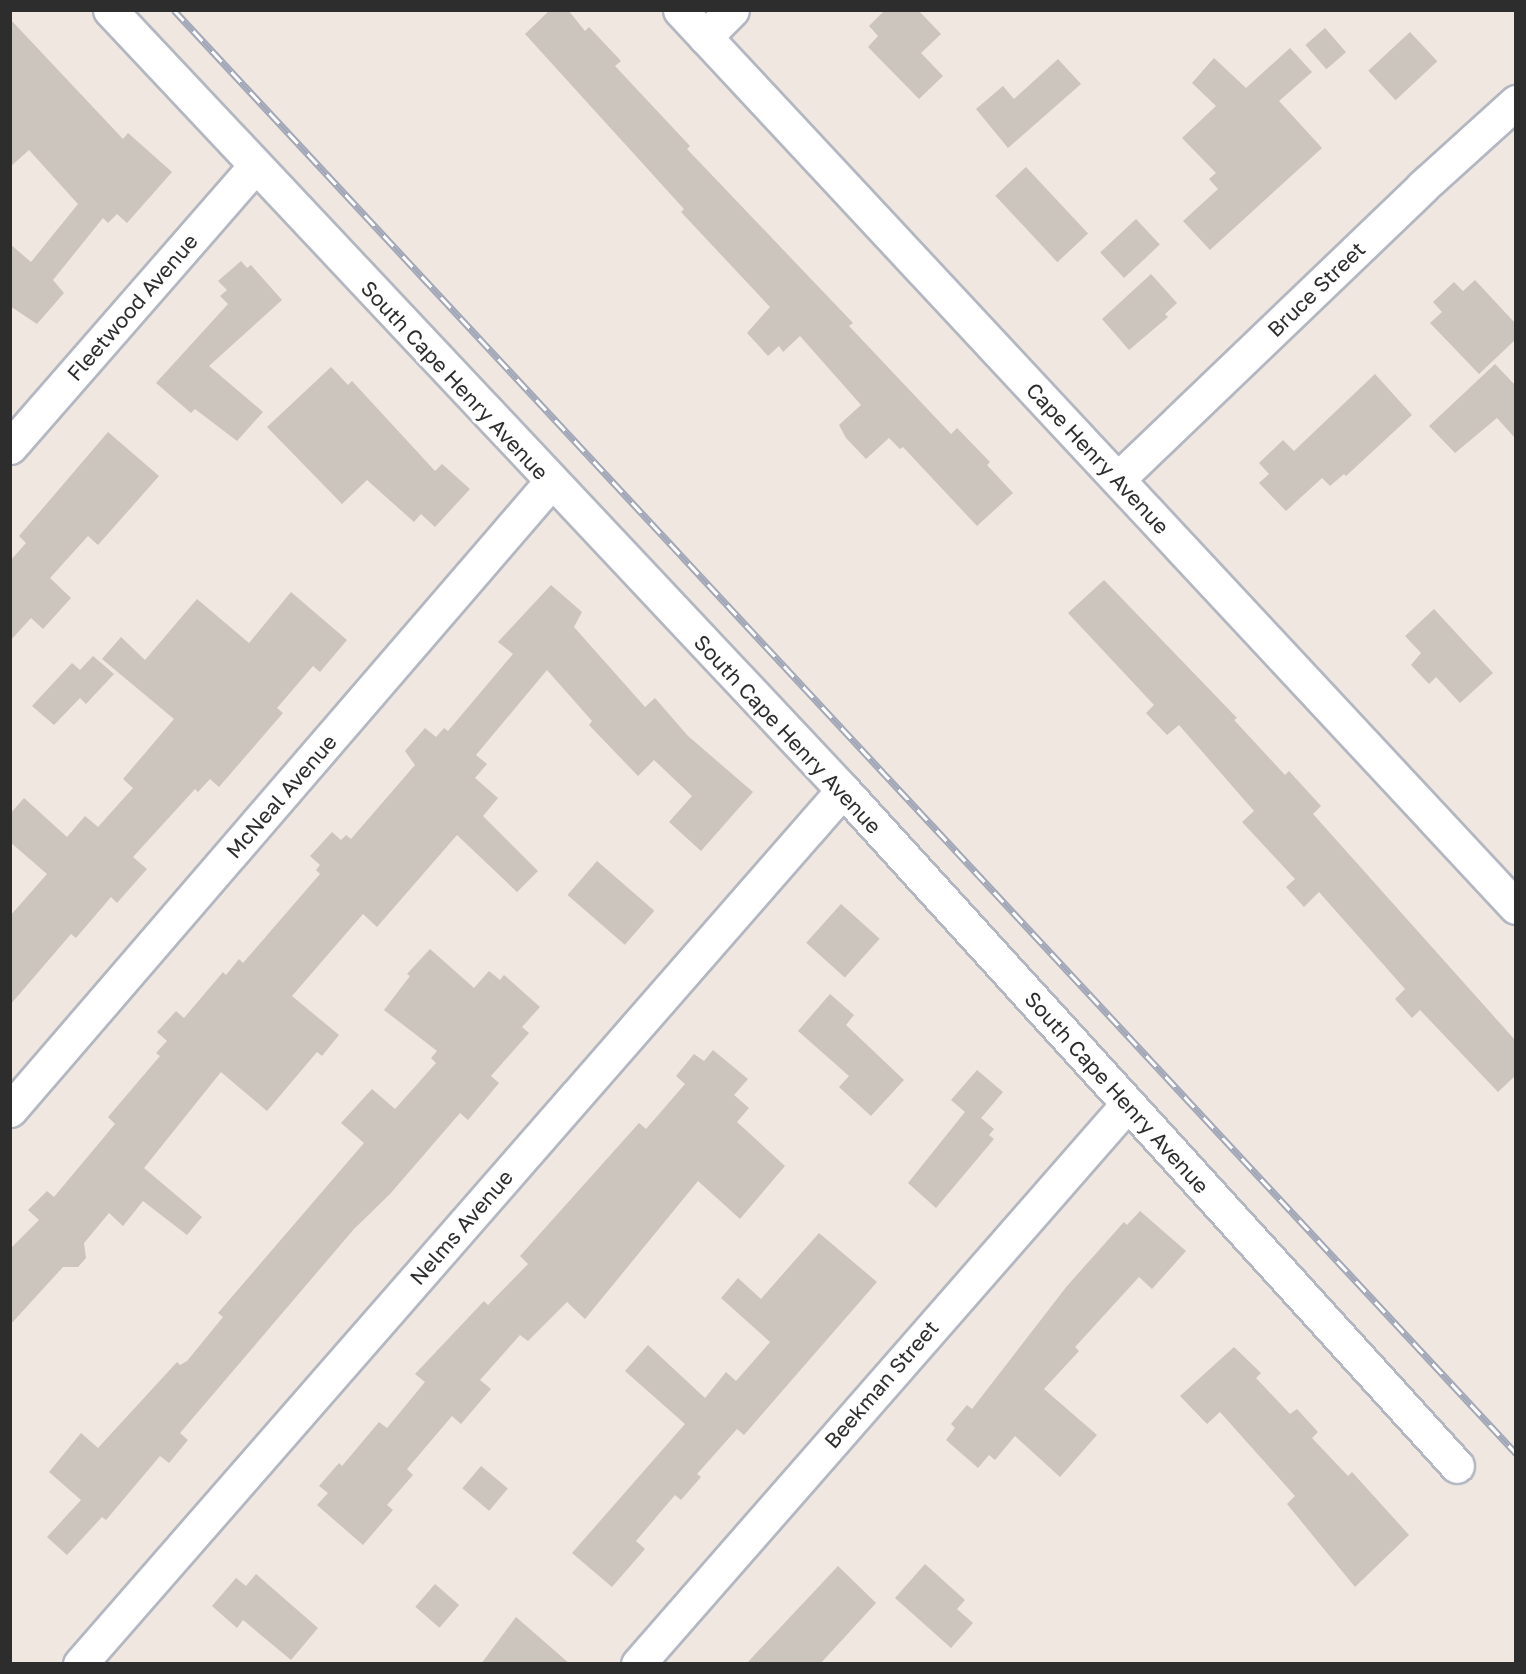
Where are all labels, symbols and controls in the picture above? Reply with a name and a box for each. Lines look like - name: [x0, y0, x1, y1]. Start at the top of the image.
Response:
- street label: Fleetwood Avenue: [61, 228, 203, 386]
- street label: Bruce Street: [1262, 236, 1370, 342]
- street label: South Cape Henry Avenue: [356, 275, 554, 485]
- street label: Cape Henry Avenue: [1021, 377, 1175, 539]
- street label: South Cape Henry Avenue: [689, 629, 887, 839]
- street label: McNeal Avenue: [220, 729, 342, 863]
- street label: South Cape Henry Avenue: [1020, 986, 1214, 1198]
- street label: Nelms Avenue: [404, 1164, 518, 1290]
- street label: Beekman Street: [819, 1315, 943, 1453]

